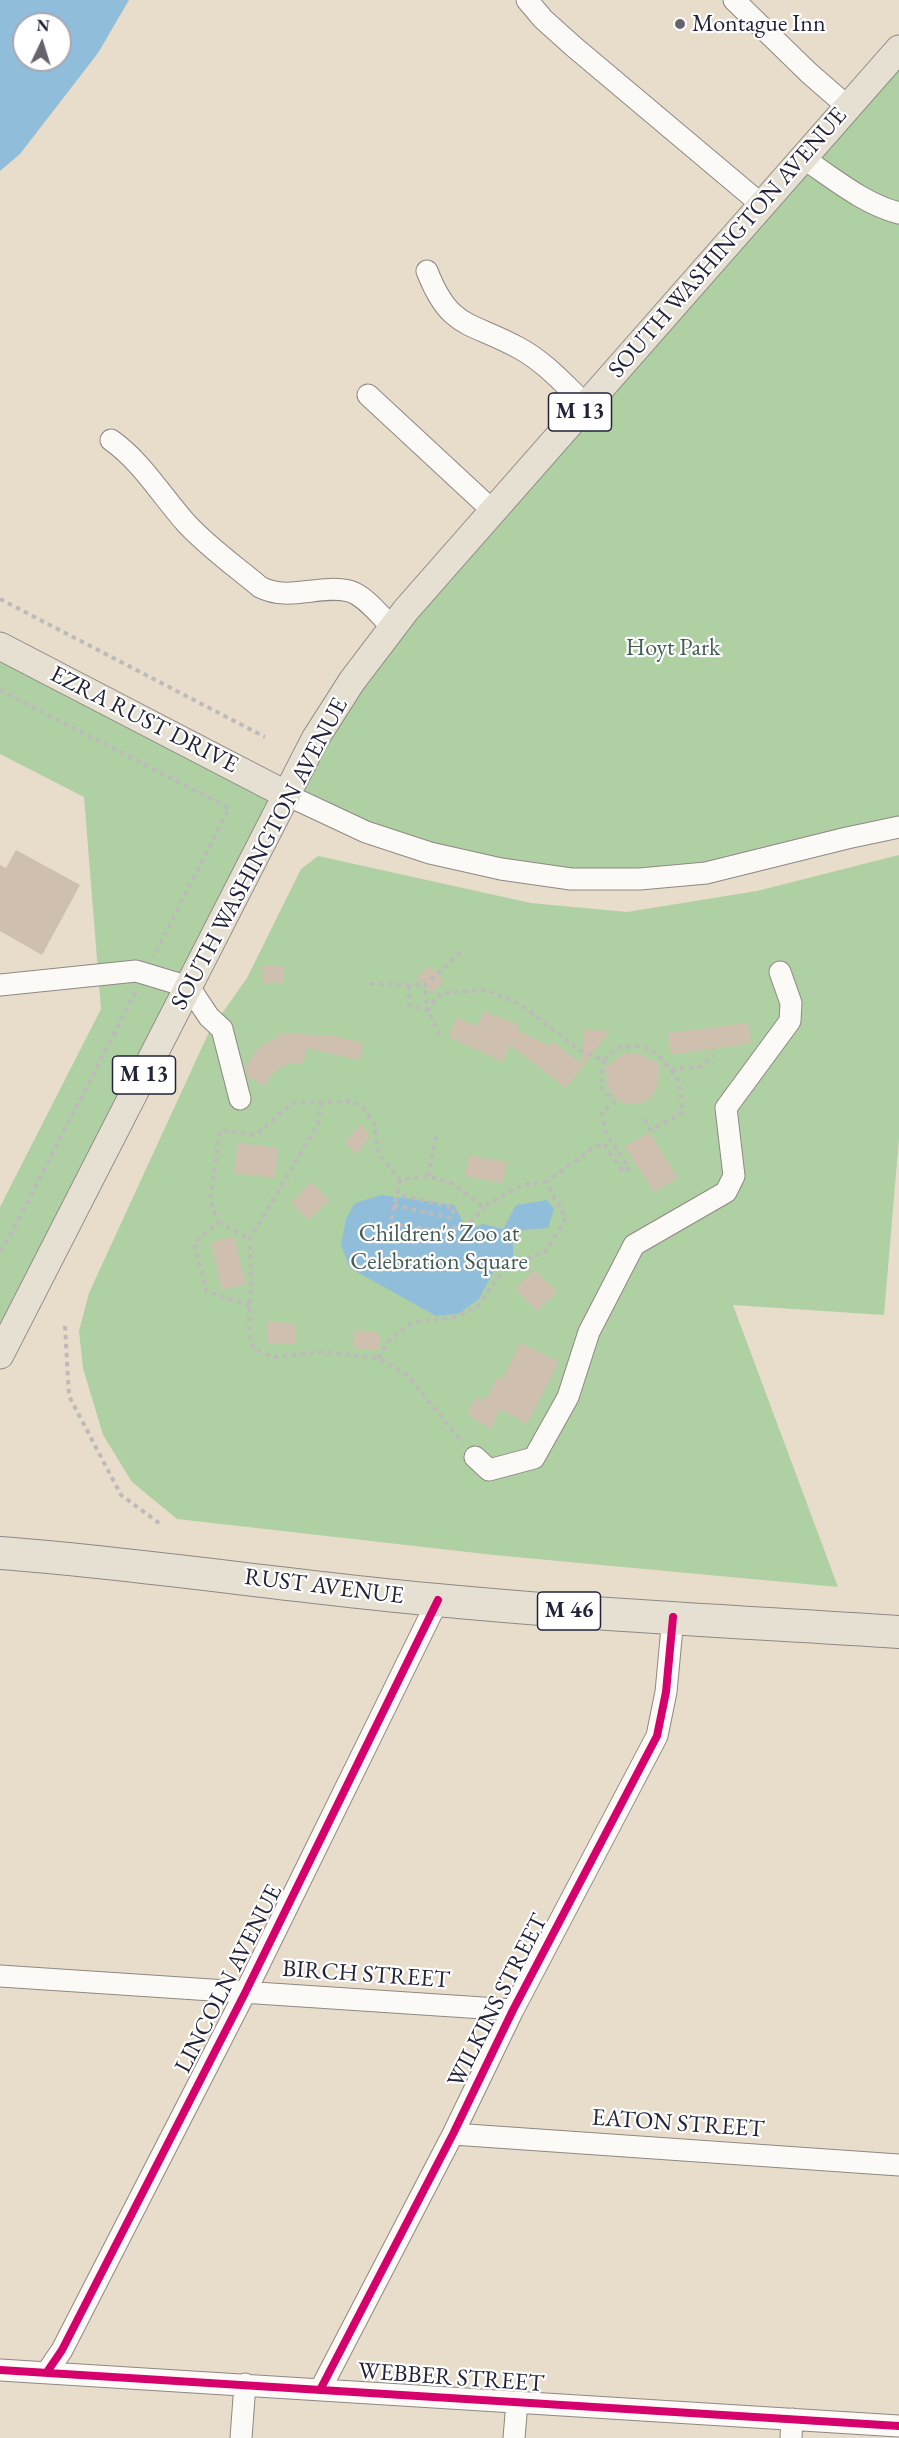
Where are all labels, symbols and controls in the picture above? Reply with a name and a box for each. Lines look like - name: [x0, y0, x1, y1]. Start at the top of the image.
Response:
- place label: Montague Inn: [692, 10, 826, 38]
- north arrow: [12, 12, 72, 72]
- text: N: [36, 15, 50, 36]
- marker: Montague Inn: [673, 17, 687, 31]
- street label: SOUTH WASHINGTON AVENUE: [603, 102, 853, 384]
- road number: M 13: [548, 393, 612, 431]
- park label: Hoyt Park: [626, 634, 720, 662]
- street label: EZRA RUST DRIVE: [45, 660, 243, 780]
- street label: SOUTH WASHINGTON AVENUE: [165, 693, 355, 1015]
- road number: M 13: [112, 1056, 176, 1094]
- park label: Children's Zoo at Celebration Square: [350, 1220, 528, 1276]
- street label: RUST AVENUE: [243, 1563, 405, 1611]
- road number: M 46: [538, 1592, 600, 1630]
- street label: LINCOLN AVENUE: [169, 1880, 289, 2078]
- street label: WILKINS STREET: [442, 1909, 554, 2093]
- street label: BIRCH STREET: [281, 1955, 451, 1995]
- street label: EATON STREET: [591, 2104, 765, 2144]
- street label: WEBBER STREET: [357, 2357, 545, 2399]

